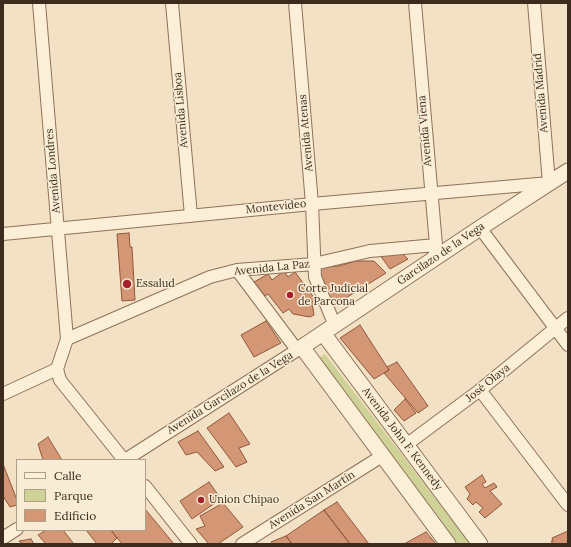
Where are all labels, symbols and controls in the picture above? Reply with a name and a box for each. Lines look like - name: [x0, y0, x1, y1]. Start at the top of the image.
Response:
- street label: Avenida Madrid: [531, 53, 551, 133]
- street label: Avenida Lisboa: [171, 72, 191, 148]
- street label: Avenida Atenas: [296, 94, 316, 172]
- street label: Avenida Viena: [415, 95, 435, 167]
- street label: Avenida Londres: [43, 128, 63, 214]
- street label: Montevideo: [245, 197, 307, 217]
- street label: Garcilazo de la Vega: [395, 220, 487, 288]
- street label: Avenida La Paz: [233, 257, 311, 279]
- place label: Essalud: [136, 277, 175, 291]
- marker: Essalud: [121, 278, 133, 290]
- place label: Corte Judicial de Parcona: [298, 282, 368, 308]
- marker: Corte Judicial de Parcona: [285, 290, 295, 300]
- street label: Avenida Garcilazo de la Vega: [165, 349, 295, 437]
- street label: José Olaya: [463, 361, 513, 405]
- street label: Avenida John F. Kennedy: [359, 385, 445, 493]
- legend: [16, 459, 146, 531]
- text: Calle: [54, 468, 82, 483]
- street label: Avenida San Martín: [266, 468, 358, 532]
- text: Parque: [54, 488, 93, 503]
- place label: Union Chipao: [209, 493, 279, 507]
- marker: Union Chipao: [196, 495, 206, 505]
- text: Edificio: [54, 508, 96, 523]

